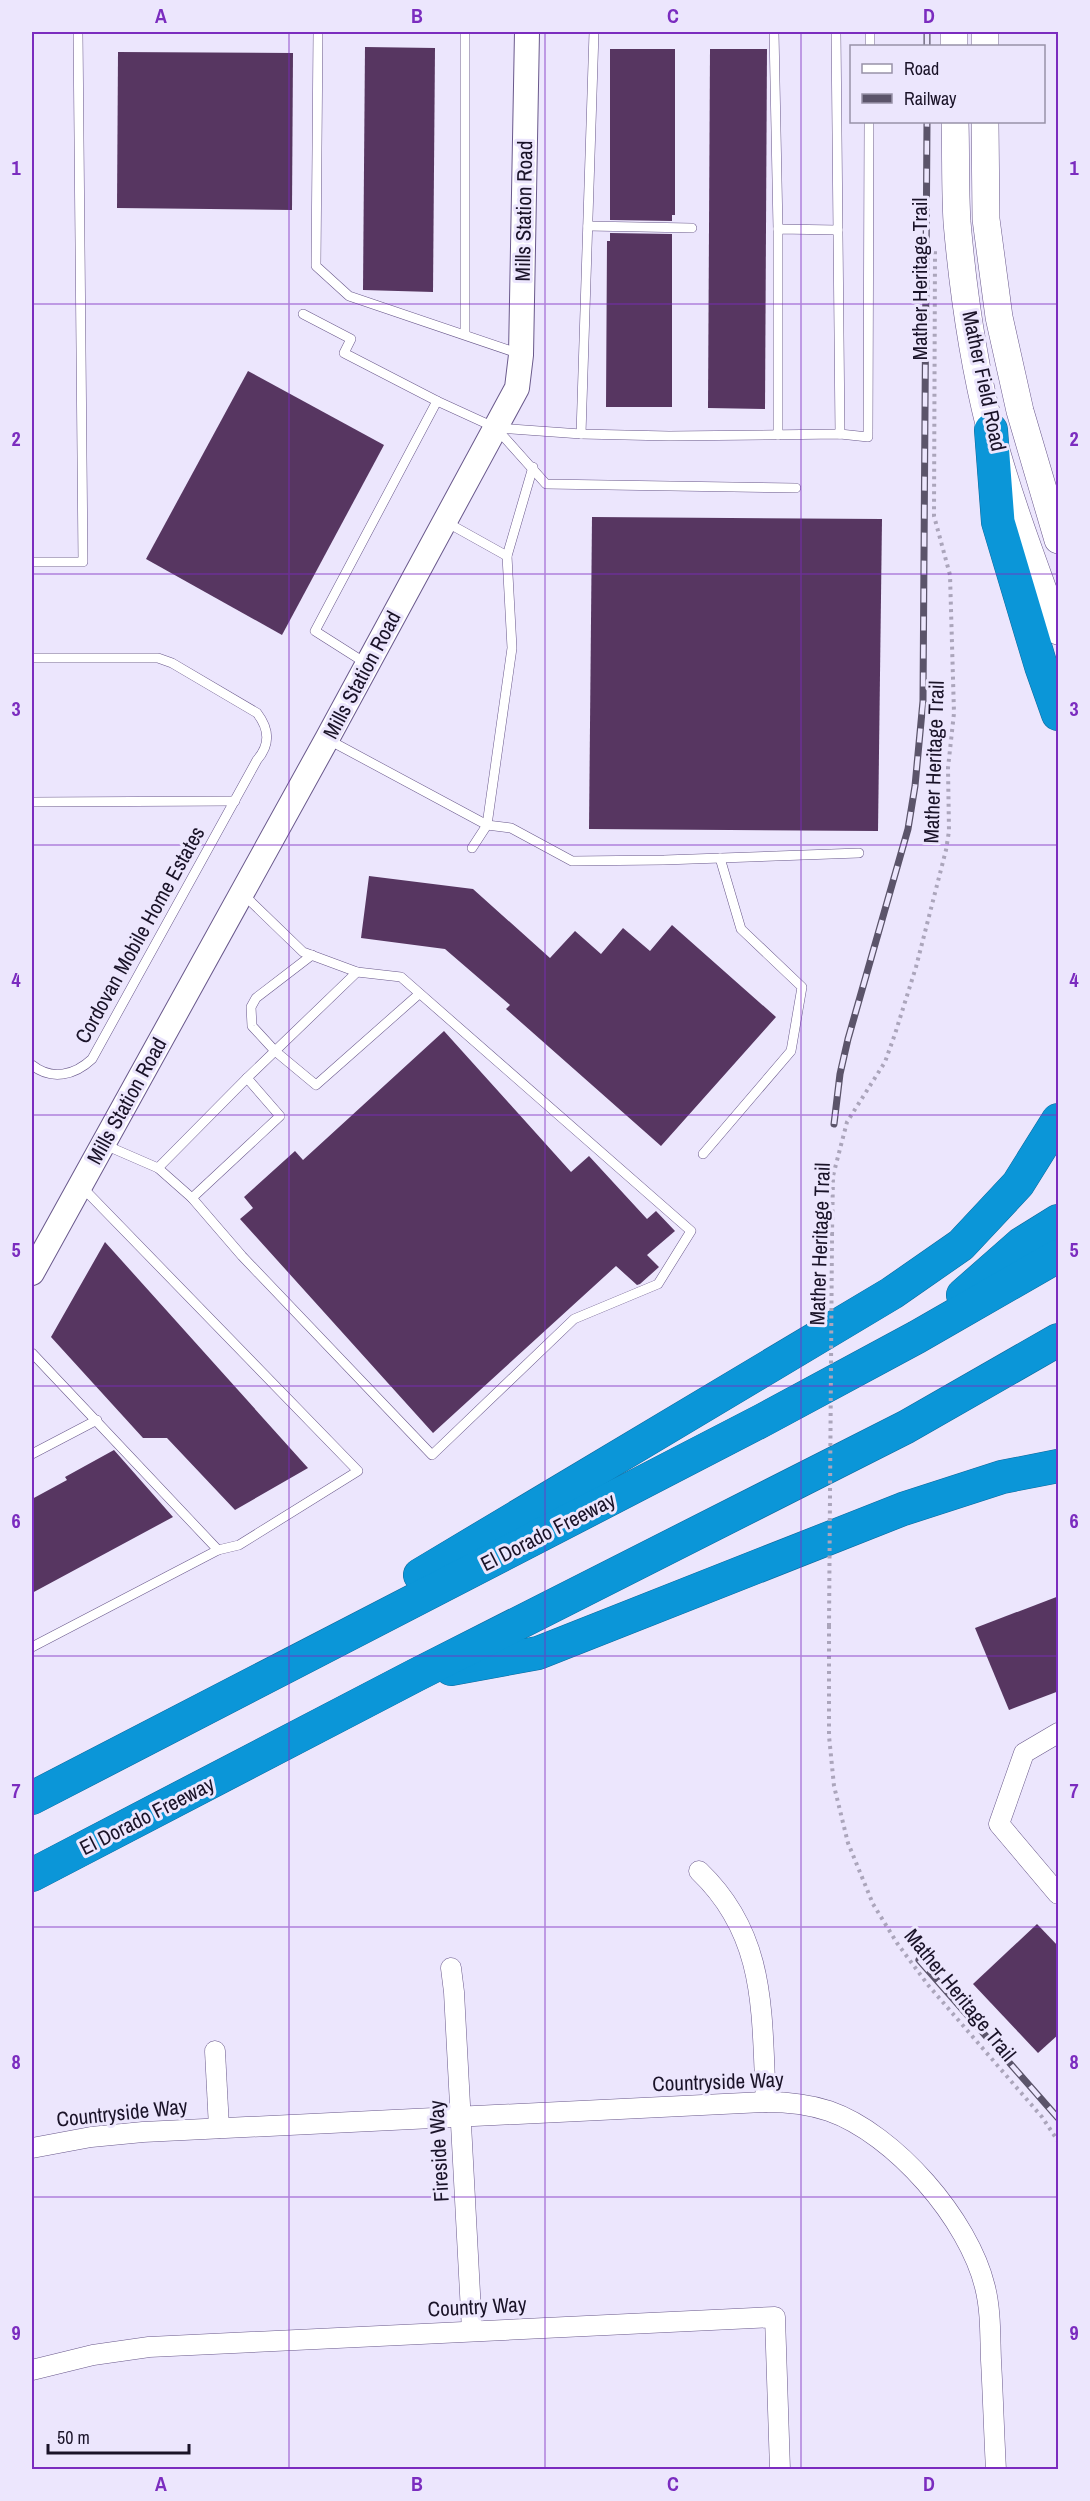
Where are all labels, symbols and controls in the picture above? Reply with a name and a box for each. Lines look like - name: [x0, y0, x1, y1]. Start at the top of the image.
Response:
- text: A: [155, 2, 167, 29]
- text: B: [411, 2, 423, 29]
- text: C: [667, 2, 679, 29]
- text: D: [923, 2, 935, 29]
- legend: [850, 45, 1045, 123]
- text: Road: [904, 56, 939, 81]
- text: Railway: [904, 86, 957, 111]
- street label: Mills Station Road: [508, 140, 539, 282]
- text: 1: [11, 154, 21, 181]
- text: 1: [1069, 154, 1079, 181]
- street label: Mather Heritage Trail: [905, 198, 934, 360]
- street label: Mather Field Road: [955, 308, 1013, 454]
- text: 2: [11, 425, 21, 452]
- text: 2: [1069, 425, 1079, 452]
- street label: Mills Station Road: [316, 606, 407, 744]
- street label: Mather Heritage Trail: [916, 680, 951, 844]
- text: 3: [11, 695, 21, 722]
- text: 3: [1069, 695, 1079, 722]
- street label: Cordovan Mobile Home Estates: [68, 821, 211, 1049]
- text: 4: [11, 966, 21, 993]
- text: 4: [1069, 966, 1079, 993]
- street label: Mills Station Road: [80, 1032, 173, 1169]
- street label: Mather Heritage Trail: [802, 1162, 837, 1326]
- text: 5: [11, 1236, 21, 1263]
- text: 5: [1069, 1236, 1079, 1263]
- street label: El Dorado Freeway: [476, 1485, 620, 1578]
- text: 6: [11, 1507, 21, 1534]
- text: 6: [1069, 1507, 1079, 1534]
- street label: El Dorado Freeway: [75, 1769, 219, 1862]
- text: 7: [11, 1777, 21, 1804]
- text: 7: [1069, 1777, 1079, 1804]
- street label: Mather Heritage Trail: [898, 1922, 1023, 2067]
- text: 8: [11, 2048, 21, 2075]
- text: 8: [1069, 2048, 1079, 2075]
- street label: Countryside Way: [652, 2065, 785, 2098]
- street label: Countryside Way: [55, 2091, 189, 2134]
- street label: Fireside Way: [421, 2099, 456, 2203]
- street label: Country Way: [427, 2289, 527, 2324]
- text: 9: [11, 2319, 21, 2346]
- text: 9: [1069, 2319, 1079, 2346]
- scale bar: [48, 2417, 189, 2455]
- text: 50 m: [57, 2425, 90, 2450]
- text: A: [155, 2470, 167, 2497]
- text: B: [411, 2470, 423, 2497]
- text: C: [667, 2470, 679, 2497]
- text: D: [923, 2470, 935, 2497]

